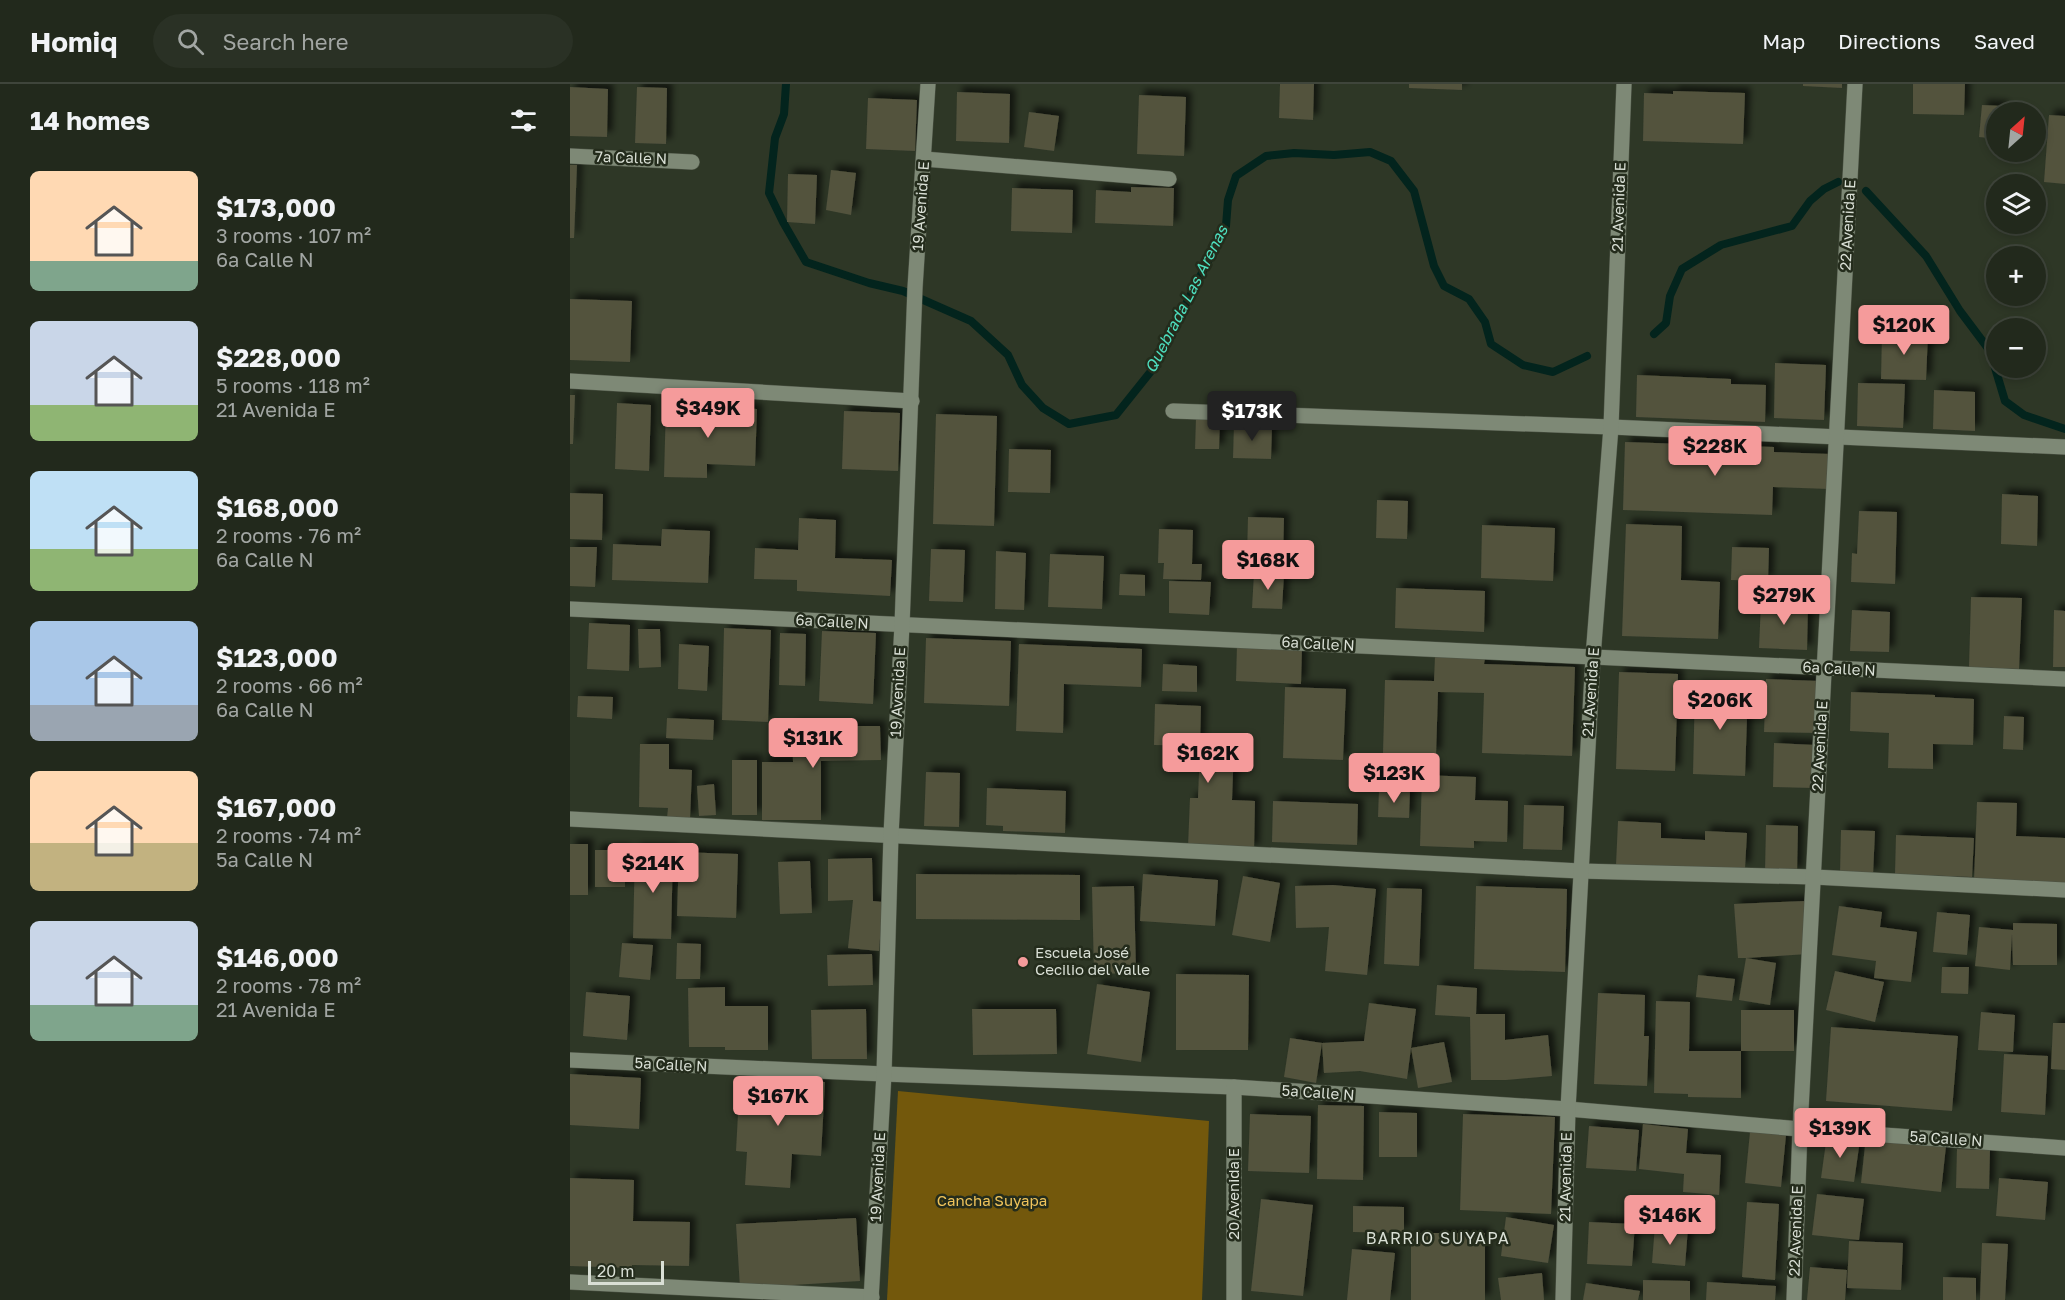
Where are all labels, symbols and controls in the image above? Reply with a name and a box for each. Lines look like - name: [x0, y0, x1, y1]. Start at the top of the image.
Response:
- search box: [153, 14, 573, 68]
- text: Homiq: [30, 25, 117, 58]
- icon: search: [174, 25, 207, 58]
- text: Search here: [222, 28, 349, 55]
- text: Map: [1762, 28, 1805, 54]
- text: Directions: [1838, 28, 1941, 54]
- text: Saved: [1974, 28, 2035, 54]
- north arrow: [1986, 102, 2046, 162]
- map controls: [1986, 102, 2046, 378]
- icon: filters: [507, 104, 540, 137]
- text: 14 homes: [30, 105, 150, 136]
- street label: 7a Calle N: [595, 147, 667, 167]
- street label: 19 Avenida E: [908, 160, 932, 251]
- street label: 21 Avenida E: [1607, 162, 1629, 252]
- button: layers: [1986, 174, 2046, 234]
- street label: 22 Avenida E: [1836, 179, 1858, 271]
- text: $173,000: [216, 192, 336, 223]
- icon: home: [78, 195, 150, 267]
- water label: Quebrada Las Arenas: [1140, 221, 1233, 376]
- text: 3 rooms · 107 m²: [216, 223, 371, 247]
- button: +: [1986, 246, 2046, 306]
- text: 6a Calle N: [216, 247, 314, 271]
- pin: $120K: [1862, 305, 1946, 356]
- text: $120K: [1872, 312, 1936, 336]
- button: −: [1986, 318, 2046, 378]
- text: $228,000: [216, 342, 341, 373]
- icon: home: [78, 345, 150, 417]
- text: 5 rooms · 118 m²: [216, 373, 370, 397]
- pin: $349K: [666, 388, 750, 439]
- pin: $173K: [1210, 391, 1294, 442]
- text: $349K: [675, 395, 741, 419]
- text: 21 Avenida E: [216, 397, 335, 421]
- text: $173K: [1221, 398, 1283, 422]
- pin: $228K: [1673, 426, 1757, 477]
- text: $228K: [1682, 433, 1748, 457]
- text: $168,000: [216, 492, 339, 523]
- icon: home: [78, 495, 150, 567]
- text: 2 rooms · 76 m²: [216, 523, 361, 547]
- pin: $168K: [1226, 540, 1310, 591]
- text: 6a Calle N: [216, 547, 314, 571]
- text: $168K: [1236, 547, 1300, 571]
- pin: $279K: [1742, 575, 1826, 626]
- text: $279K: [1752, 582, 1816, 606]
- street label: 6a Calle N: [795, 610, 869, 632]
- street label: 6a Calle N: [1281, 632, 1355, 654]
- text: $123,000: [216, 642, 338, 673]
- icon: home: [78, 645, 150, 717]
- street label: 19 Avenida E: [886, 647, 908, 737]
- street label: 21 Avenida E: [1578, 647, 1602, 737]
- street label: 6a Calle N: [1802, 657, 1876, 679]
- text: 2 rooms · 66 m²: [216, 673, 363, 697]
- pin: $206K: [1678, 680, 1762, 731]
- text: $206K: [1687, 687, 1753, 711]
- text: 6a Calle N: [216, 697, 314, 721]
- street label: 22 Avenida E: [1808, 700, 1830, 792]
- pin: $131K: [771, 718, 855, 769]
- text: $131K: [783, 725, 843, 749]
- pin: $162K: [1166, 733, 1250, 784]
- text: $162K: [1176, 740, 1240, 764]
- pin: $123K: [1352, 753, 1436, 804]
- text: $123K: [1363, 760, 1425, 784]
- text: $167,000: [216, 792, 337, 823]
- icon: home: [78, 795, 150, 867]
- text: 2 rooms · 74 m²: [216, 823, 361, 847]
- pin: $214K: [611, 843, 695, 894]
- text: 5a Calle N: [216, 847, 313, 871]
- text: $214K: [622, 850, 684, 874]
- text: $146,000: [216, 942, 339, 973]
- place label: Escuela José Cecilio del Valle: [1035, 943, 1150, 978]
- icon: home: [78, 945, 150, 1017]
- marker: Escuela José Cecilio del Valle: [1016, 955, 1030, 969]
- text: 2 rooms · 78 m²: [216, 973, 361, 997]
- text: 21 Avenida E: [216, 997, 335, 1021]
- street label: 5a Calle N: [634, 1053, 708, 1075]
- pin: $167K: [736, 1076, 820, 1127]
- street label: 5a Calle N: [1281, 1080, 1355, 1104]
- text: $167K: [747, 1083, 809, 1107]
- pin: $139K: [1798, 1108, 1882, 1159]
- text: $139K: [1808, 1115, 1872, 1139]
- street label: 5a Calle N: [1909, 1126, 1983, 1150]
- street label: 19 Avenida E: [866, 1132, 888, 1222]
- street label: 21 Avenida E: [1555, 1132, 1575, 1222]
- street label: 20 Avenida E: [1224, 1148, 1242, 1240]
- street label: 22 Avenida E: [1784, 1185, 1806, 1277]
- park label: Cancha Suyapa: [937, 1191, 1047, 1209]
- pin: $146K: [1628, 1195, 1712, 1246]
- text: $146K: [1638, 1202, 1702, 1226]
- district label: BARRIO SUYAPA: [1366, 1228, 1510, 1248]
- scale bar: [588, 1258, 664, 1286]
- text: 20 m: [597, 1261, 634, 1281]

